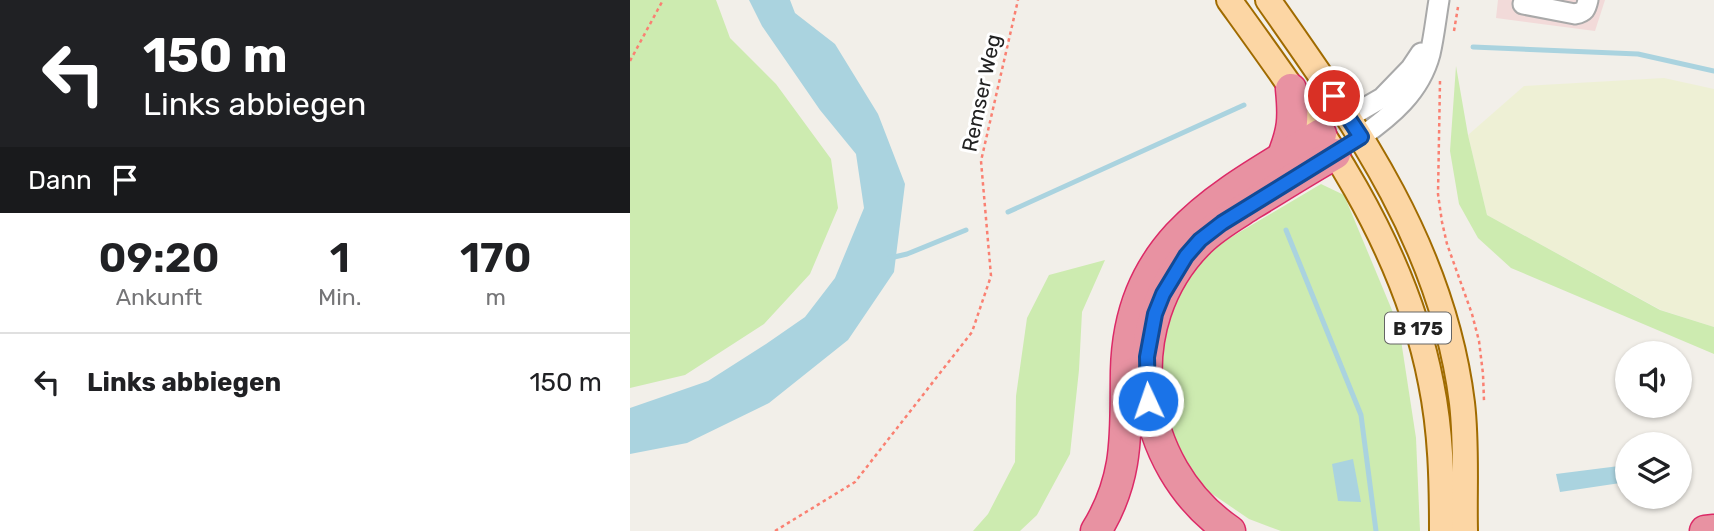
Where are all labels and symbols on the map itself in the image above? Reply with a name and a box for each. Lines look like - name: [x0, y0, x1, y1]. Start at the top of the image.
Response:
- street label: Remser Weg: [956, 32, 1006, 154]
- pin: [1304, 66, 1364, 126]
- road number: B 175: [1385, 312, 1451, 344]
- position arrow: [1111, 364, 1185, 438]

